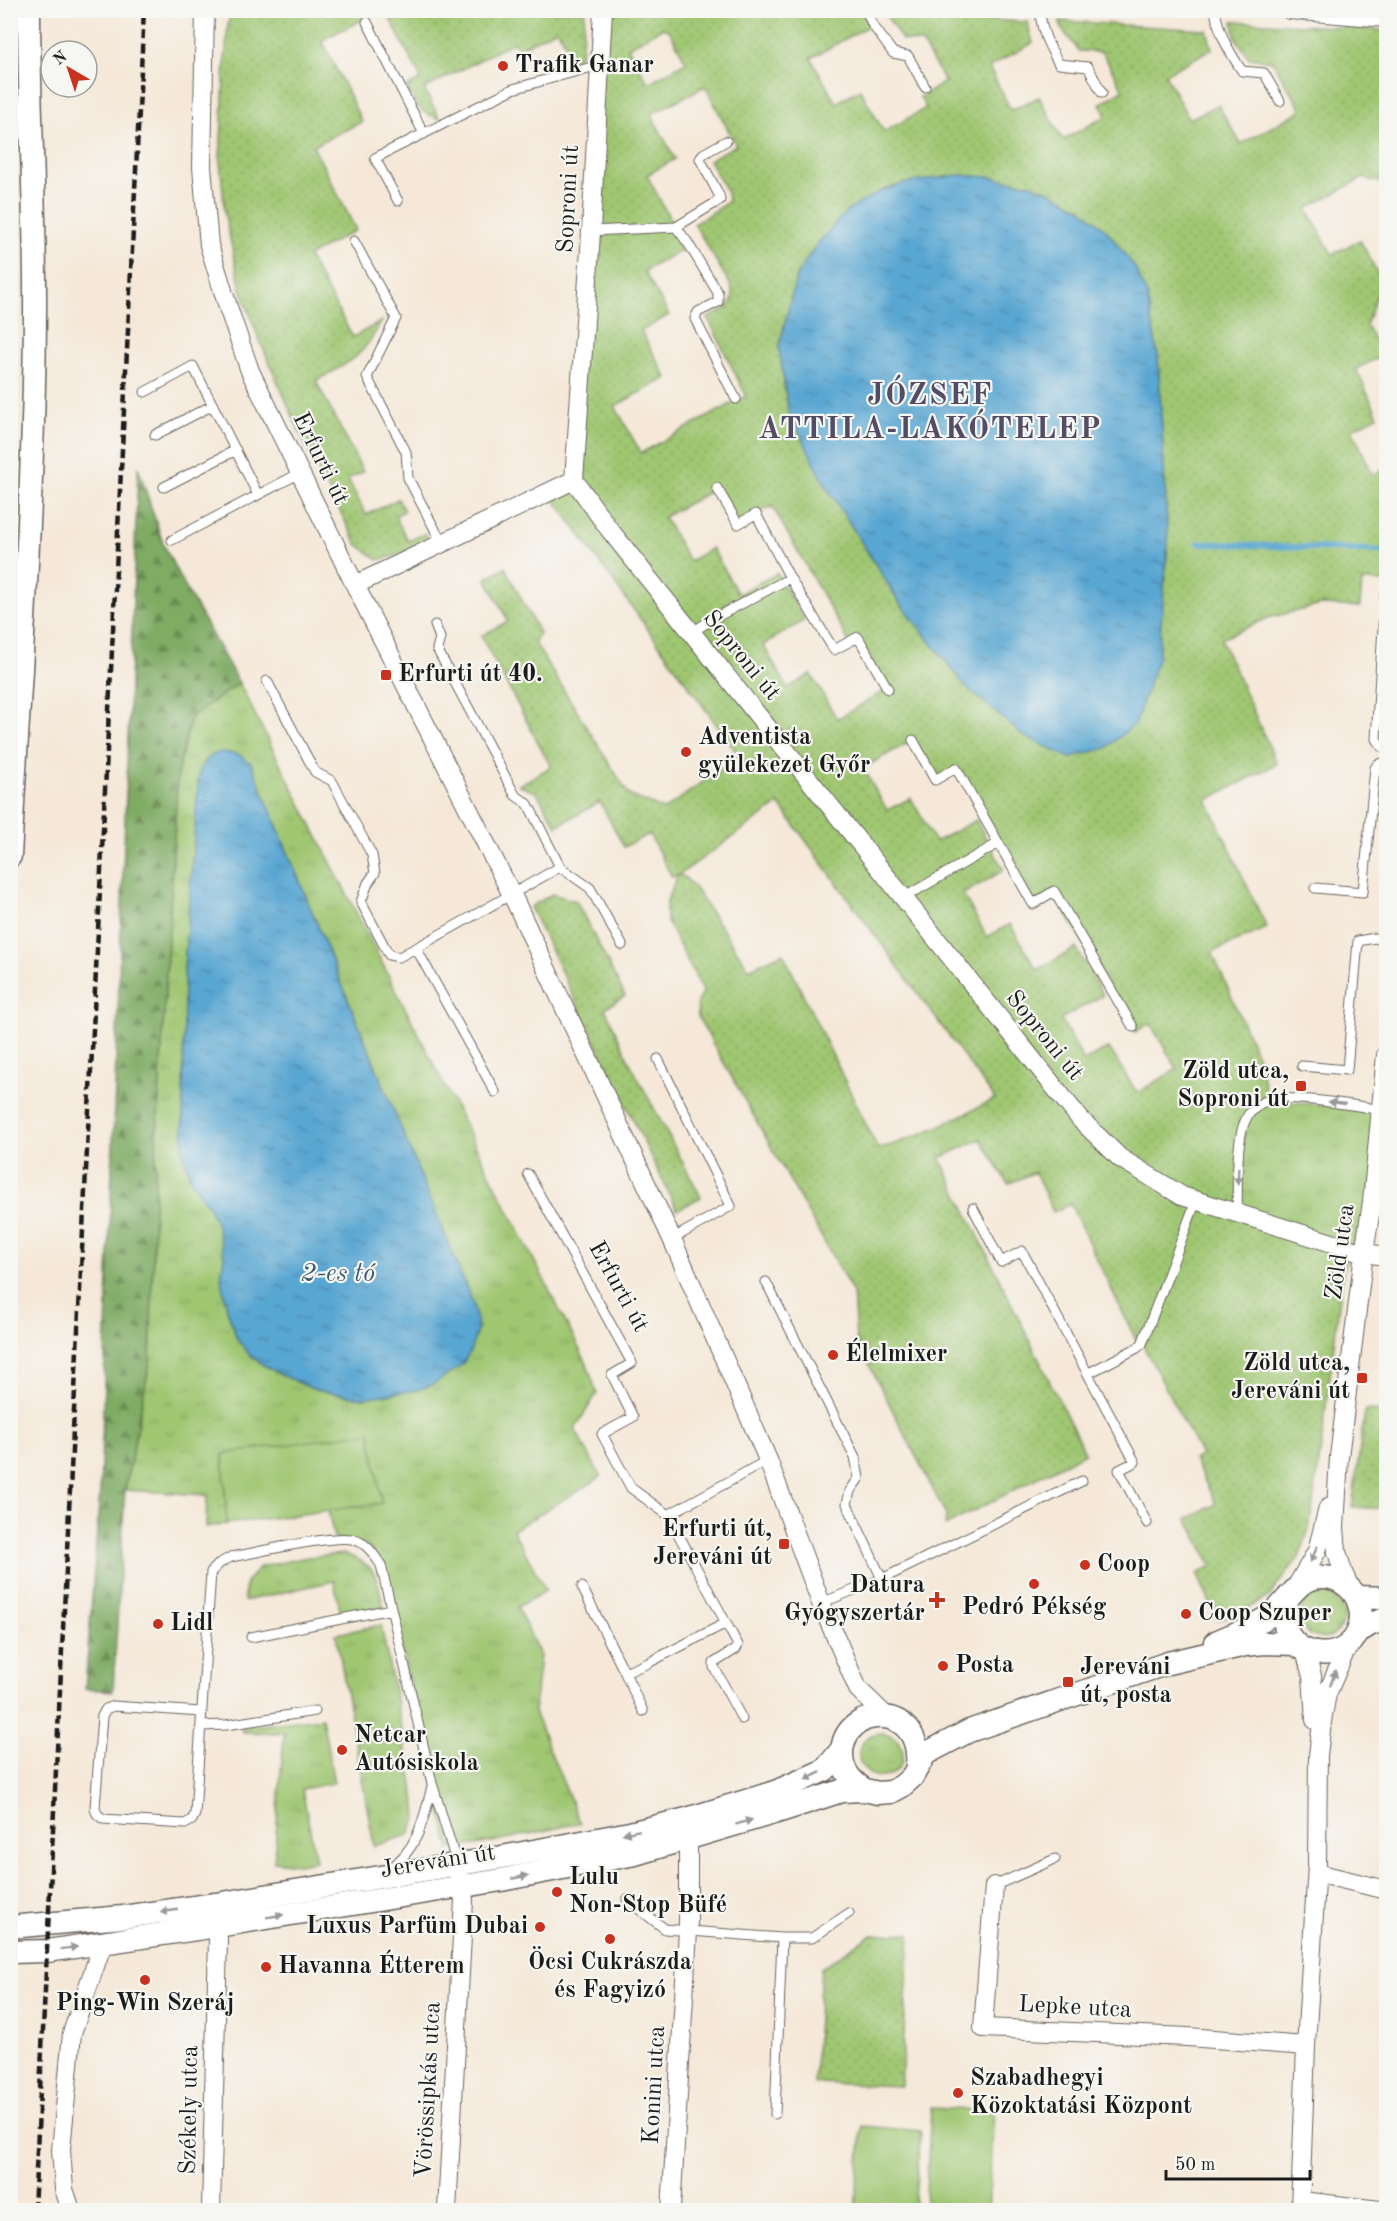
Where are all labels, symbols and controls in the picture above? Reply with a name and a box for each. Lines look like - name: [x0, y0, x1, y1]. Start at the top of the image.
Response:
- north arrow: [39, 39, 99, 99]
- text: N: [51, 48, 71, 69]
- place label: Trafik Ganar: [515, 54, 654, 78]
- marker: Trafik Ganar: [496, 59, 510, 73]
- street label: Soproni út: [554, 144, 584, 254]
- district label: JÓZSEF ATTILA-LAKÓTELEP: [758, 374, 1102, 445]
- street label: Erfurti út: [287, 409, 353, 509]
- street label: Soproni út: [698, 606, 784, 706]
- place label: Erfurti út 40.: [398, 663, 543, 687]
- marker: Erfurti út 40.: [379, 668, 393, 682]
- place label: Adventista gyülekezet Győr: [698, 726, 870, 778]
- marker: Adventista gyülekezet Győr: [679, 745, 693, 759]
- street label: Soproni út: [1001, 986, 1087, 1086]
- place label: Zöld utca, Soproni út: [1177, 1060, 1289, 1112]
- marker: Zöld utca, Soproni út: [1294, 1079, 1308, 1093]
- one-way arrow: [1328, 1098, 1347, 1108]
- one-way arrow: [1234, 1167, 1243, 1186]
- street label: Zöld utca: [1322, 1202, 1360, 1302]
- street label: Erfurti út: [583, 1238, 653, 1336]
- water label: 2-es tó: [301, 1261, 376, 1287]
- place label: Élelmixer: [845, 1337, 947, 1367]
- marker: Élelmixer: [826, 1348, 840, 1362]
- place label: Zöld utca, Jereváni út: [1231, 1352, 1350, 1404]
- marker: Zöld utca, Jereváni út: [1355, 1371, 1369, 1385]
- place label: Erfurti út, Jereváni út: [653, 1518, 772, 1570]
- marker: Erfurti út, Jereváni út: [777, 1537, 791, 1551]
- one-way arrow: [1310, 1545, 1319, 1562]
- place label: Coop: [1097, 1553, 1150, 1577]
- marker: Coop: [1078, 1558, 1092, 1572]
- place label: Datura Gyógyszertár: [784, 1574, 925, 1626]
- marker: Pedró Pékség: [1027, 1577, 1041, 1591]
- marker: Datura Gyógyszertár: [930, 1593, 944, 1607]
- place label: Pedró Pékség: [962, 1596, 1107, 1620]
- place label: Coop Szuper: [1198, 1602, 1332, 1626]
- marker: Coop Szuper: [1179, 1607, 1193, 1621]
- place label: Lidl: [170, 1612, 214, 1636]
- marker: Lidl: [151, 1617, 165, 1631]
- place label: Posta: [955, 1654, 1014, 1678]
- place label: Jereváni út, posta: [1080, 1656, 1172, 1708]
- marker: Posta: [936, 1659, 950, 1673]
- one-way arrow: [1329, 1669, 1338, 1687]
- marker: Jereváni út, posta: [1061, 1675, 1075, 1689]
- place label: Netcar Autósiskola: [354, 1724, 479, 1776]
- marker: Netcar Autósiskola: [335, 1743, 349, 1757]
- one-way arrow: [804, 1771, 821, 1780]
- one-way arrow: [735, 1817, 753, 1826]
- one-way arrow: [621, 1828, 640, 1838]
- street label: Jereváni út: [379, 1841, 497, 1883]
- place label: Lulu Non-Stop Büfé: [569, 1866, 727, 1918]
- one-way arrow: [510, 1872, 529, 1881]
- marker: Lulu Non-Stop Büfé: [550, 1885, 564, 1899]
- one-way arrow: [160, 1906, 179, 1915]
- one-way arrow: [266, 1911, 285, 1920]
- place label: Luxus Parfüm Dubai: [306, 1915, 528, 1939]
- marker: Luxus Parfüm Dubai: [533, 1920, 547, 1934]
- marker: Öcsi Cukrászda és Fagyizó: [603, 1932, 617, 1946]
- one-way arrow: [59, 1944, 78, 1953]
- place label: Öcsi Cukrászda és Fagyizó: [528, 1946, 692, 2003]
- place label: Havanna Étterem: [278, 1949, 465, 1979]
- marker: Havanna Étterem: [259, 1960, 273, 1974]
- marker: Ping-Win Szeráj: [138, 1973, 152, 1987]
- place label: Ping-Win Szeráj: [56, 1992, 234, 2016]
- street label: Lepke utca: [1018, 1993, 1132, 2023]
- street label: Vörössipkás utca: [412, 2001, 446, 2179]
- street label: Konini utca: [640, 2025, 670, 2145]
- street label: Székely utca: [177, 2045, 203, 2175]
- place label: Szabadhegyi Közoktatási Központ: [970, 2067, 1192, 2119]
- marker: Szabadhegyi Közoktatási Központ: [951, 2086, 965, 2100]
- scale bar: [1166, 2143, 1310, 2181]
- text: 50 m: [1175, 2156, 1215, 2174]

